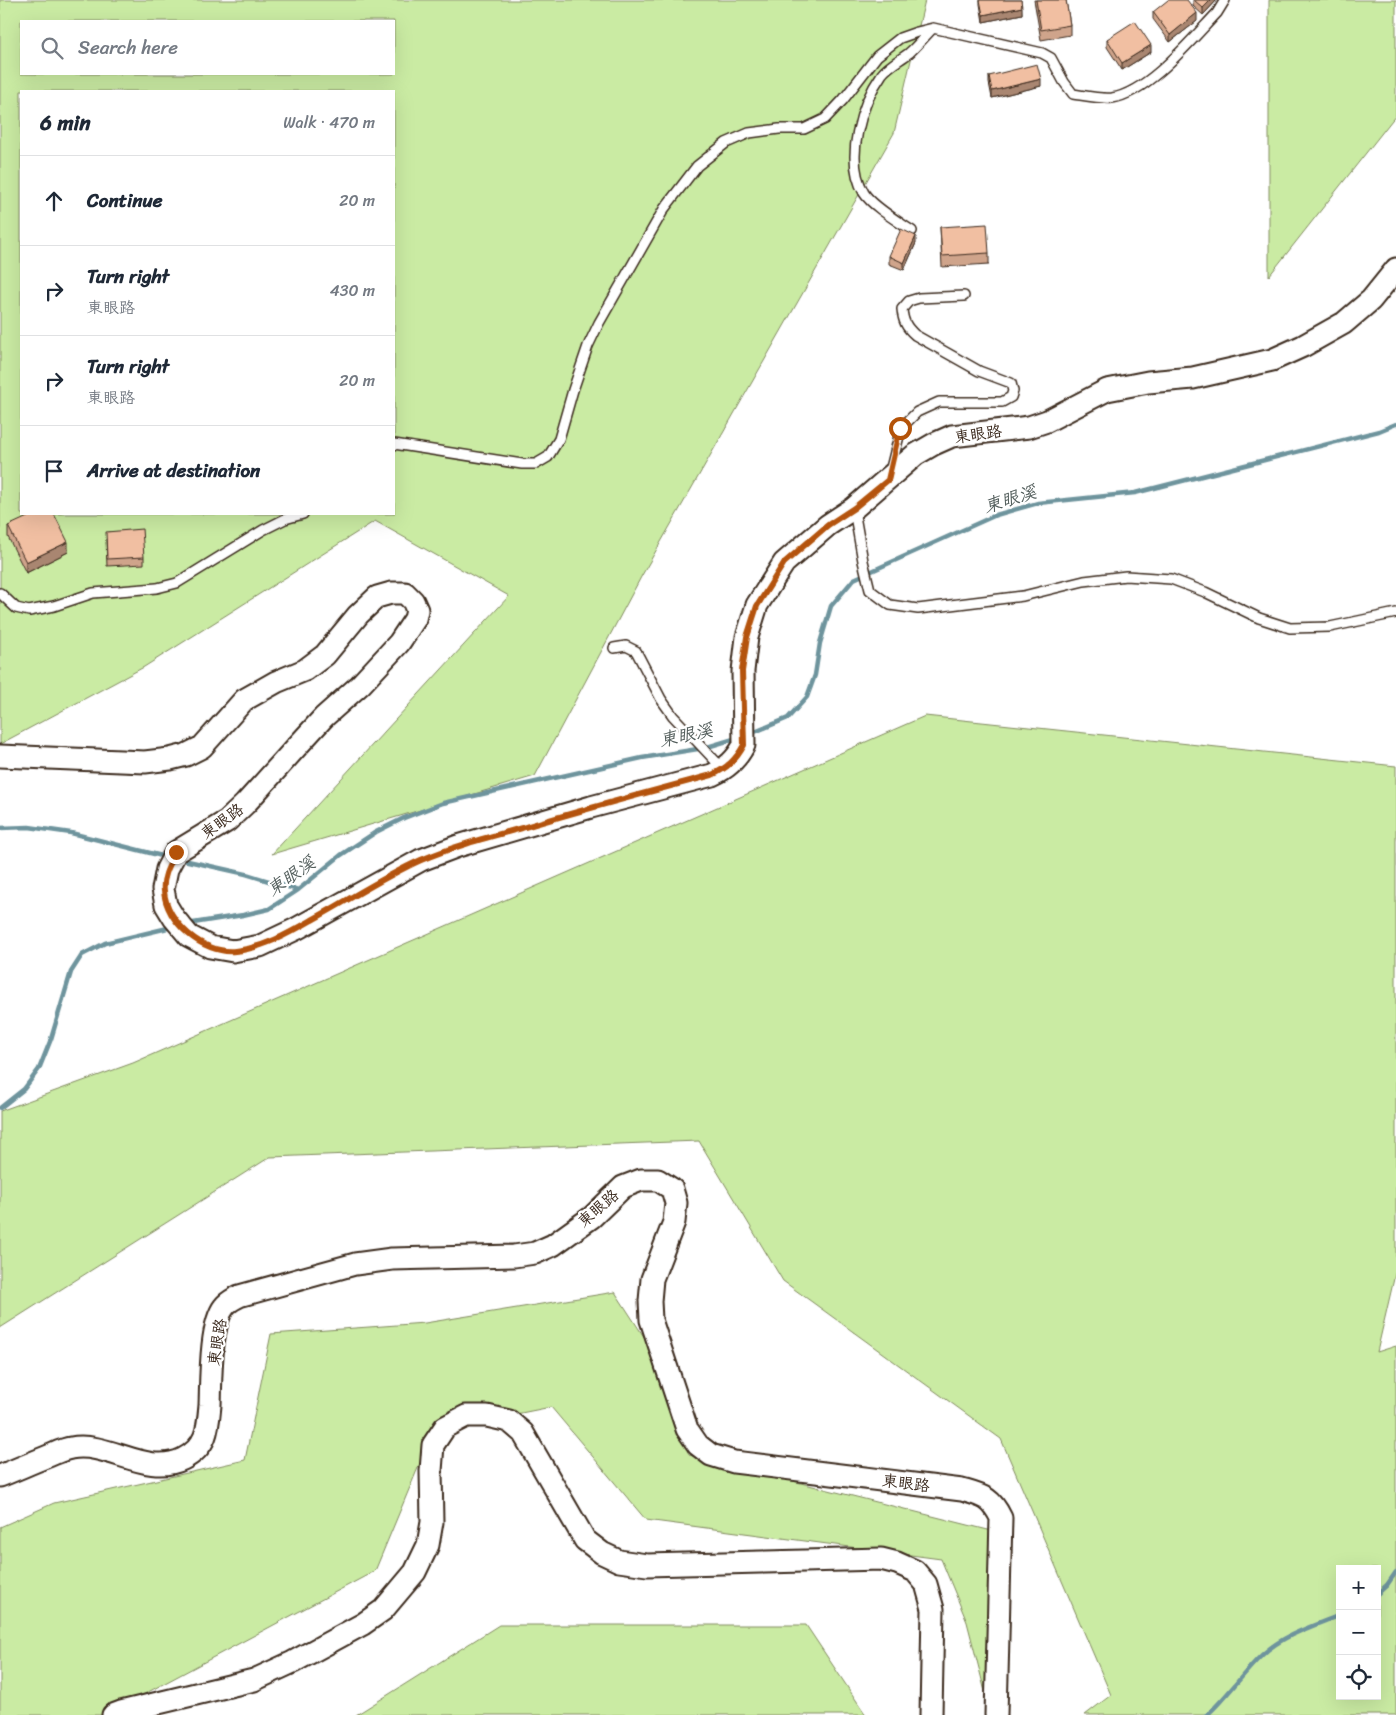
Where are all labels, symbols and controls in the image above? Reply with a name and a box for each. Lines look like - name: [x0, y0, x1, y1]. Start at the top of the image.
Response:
- search box: [20, 20, 395, 75]
- text: Search here: [78, 31, 178, 64]
- icon: search: [38, 34, 66, 62]
- text: 6 min: [40, 104, 91, 142]
- text: Walk · 470 m: [283, 108, 375, 137]
- text: Continue: [87, 184, 163, 217]
- text: 20 m: [339, 186, 375, 215]
- icon: ahead: [40, 187, 68, 215]
- text: Turn right: [87, 260, 169, 293]
- text: 430 m: [330, 276, 375, 305]
- icon: right: [40, 277, 68, 305]
- text: 東眼路: [87, 293, 135, 322]
- text: Turn right: [87, 350, 169, 383]
- text: 20 m: [339, 366, 375, 395]
- icon: right: [40, 367, 68, 395]
- text: 東眼路: [87, 383, 135, 412]
- street label: 東眼路: [952, 416, 1004, 452]
- route start: [889, 417, 912, 440]
- text: Arrive at destination: [87, 454, 260, 487]
- icon: arrive: [40, 457, 68, 485]
- water label: 東眼溪: [980, 476, 1041, 522]
- water label: 東眼溪: [656, 714, 717, 756]
- street label: 東眼路: [194, 795, 250, 847]
- route end: [165, 841, 188, 864]
- water label: 東眼溪: [260, 847, 323, 905]
- street label: 東眼路: [570, 1181, 626, 1235]
- street label: 東眼路: [199, 1316, 235, 1368]
- street label: 東眼路: [880, 1466, 932, 1500]
- map controls: [1336, 1565, 1381, 1700]
- button: +: [1336, 1565, 1381, 1610]
- button: −: [1336, 1610, 1381, 1655]
- button: locate: [1336, 1655, 1381, 1700]

